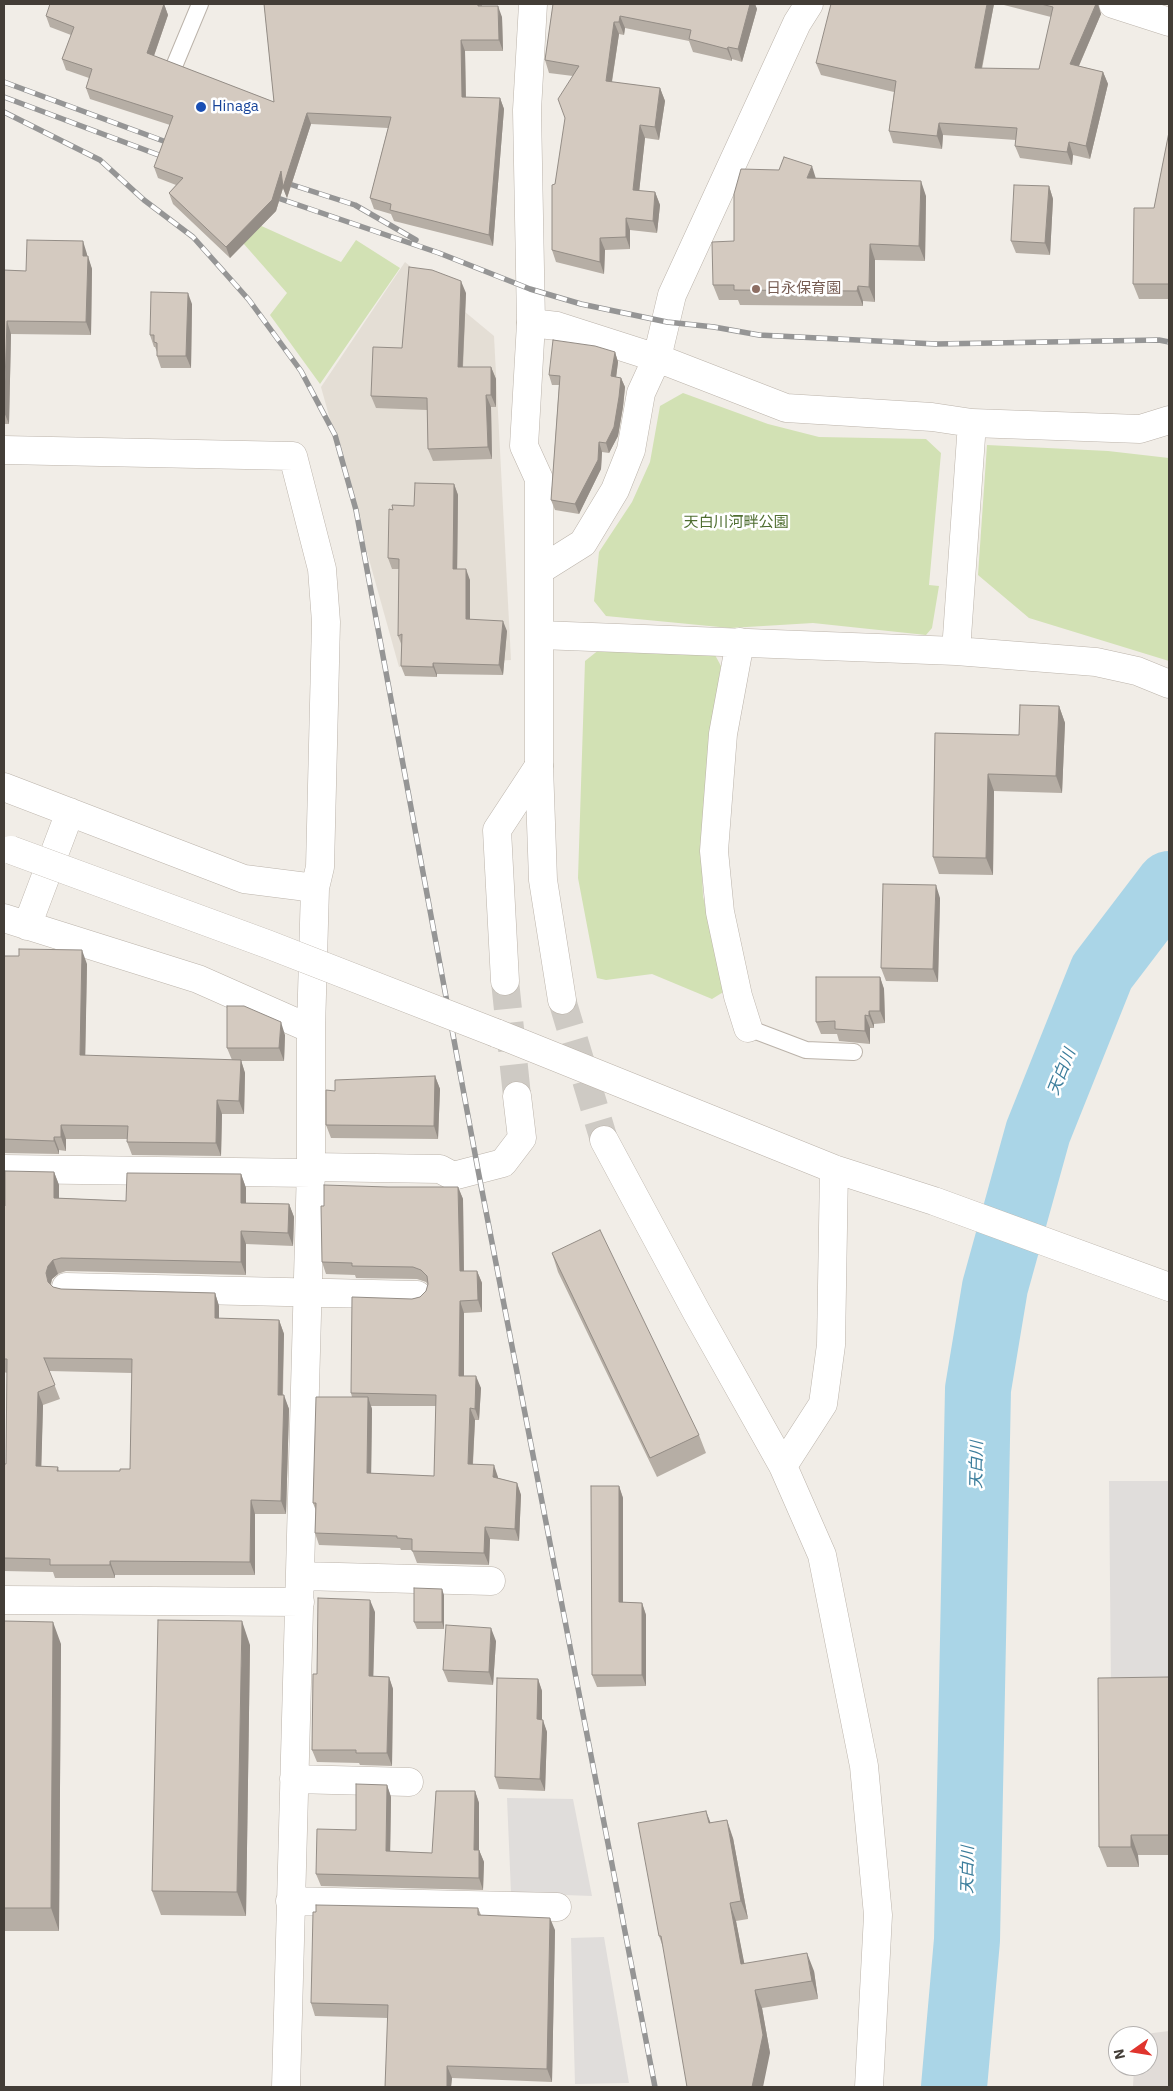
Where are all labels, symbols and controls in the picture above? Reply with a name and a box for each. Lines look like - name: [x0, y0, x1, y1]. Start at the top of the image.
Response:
- place label: Hinaga: [212, 98, 259, 116]
- marker: Hinaga: [194, 100, 208, 114]
- place label: 日永保育園: [766, 280, 841, 298]
- marker: 日永保育園: [750, 283, 762, 295]
- park label: 天白川河畔公園: [684, 514, 788, 532]
- water label: 天白川: [1044, 1046, 1080, 1098]
- water label: 天白川: [967, 1441, 987, 1489]
- water label: 天白川: [958, 1846, 978, 1894]
- north arrow: [1108, 2026, 1158, 2076]
- text: N: [1109, 2047, 1129, 2061]

